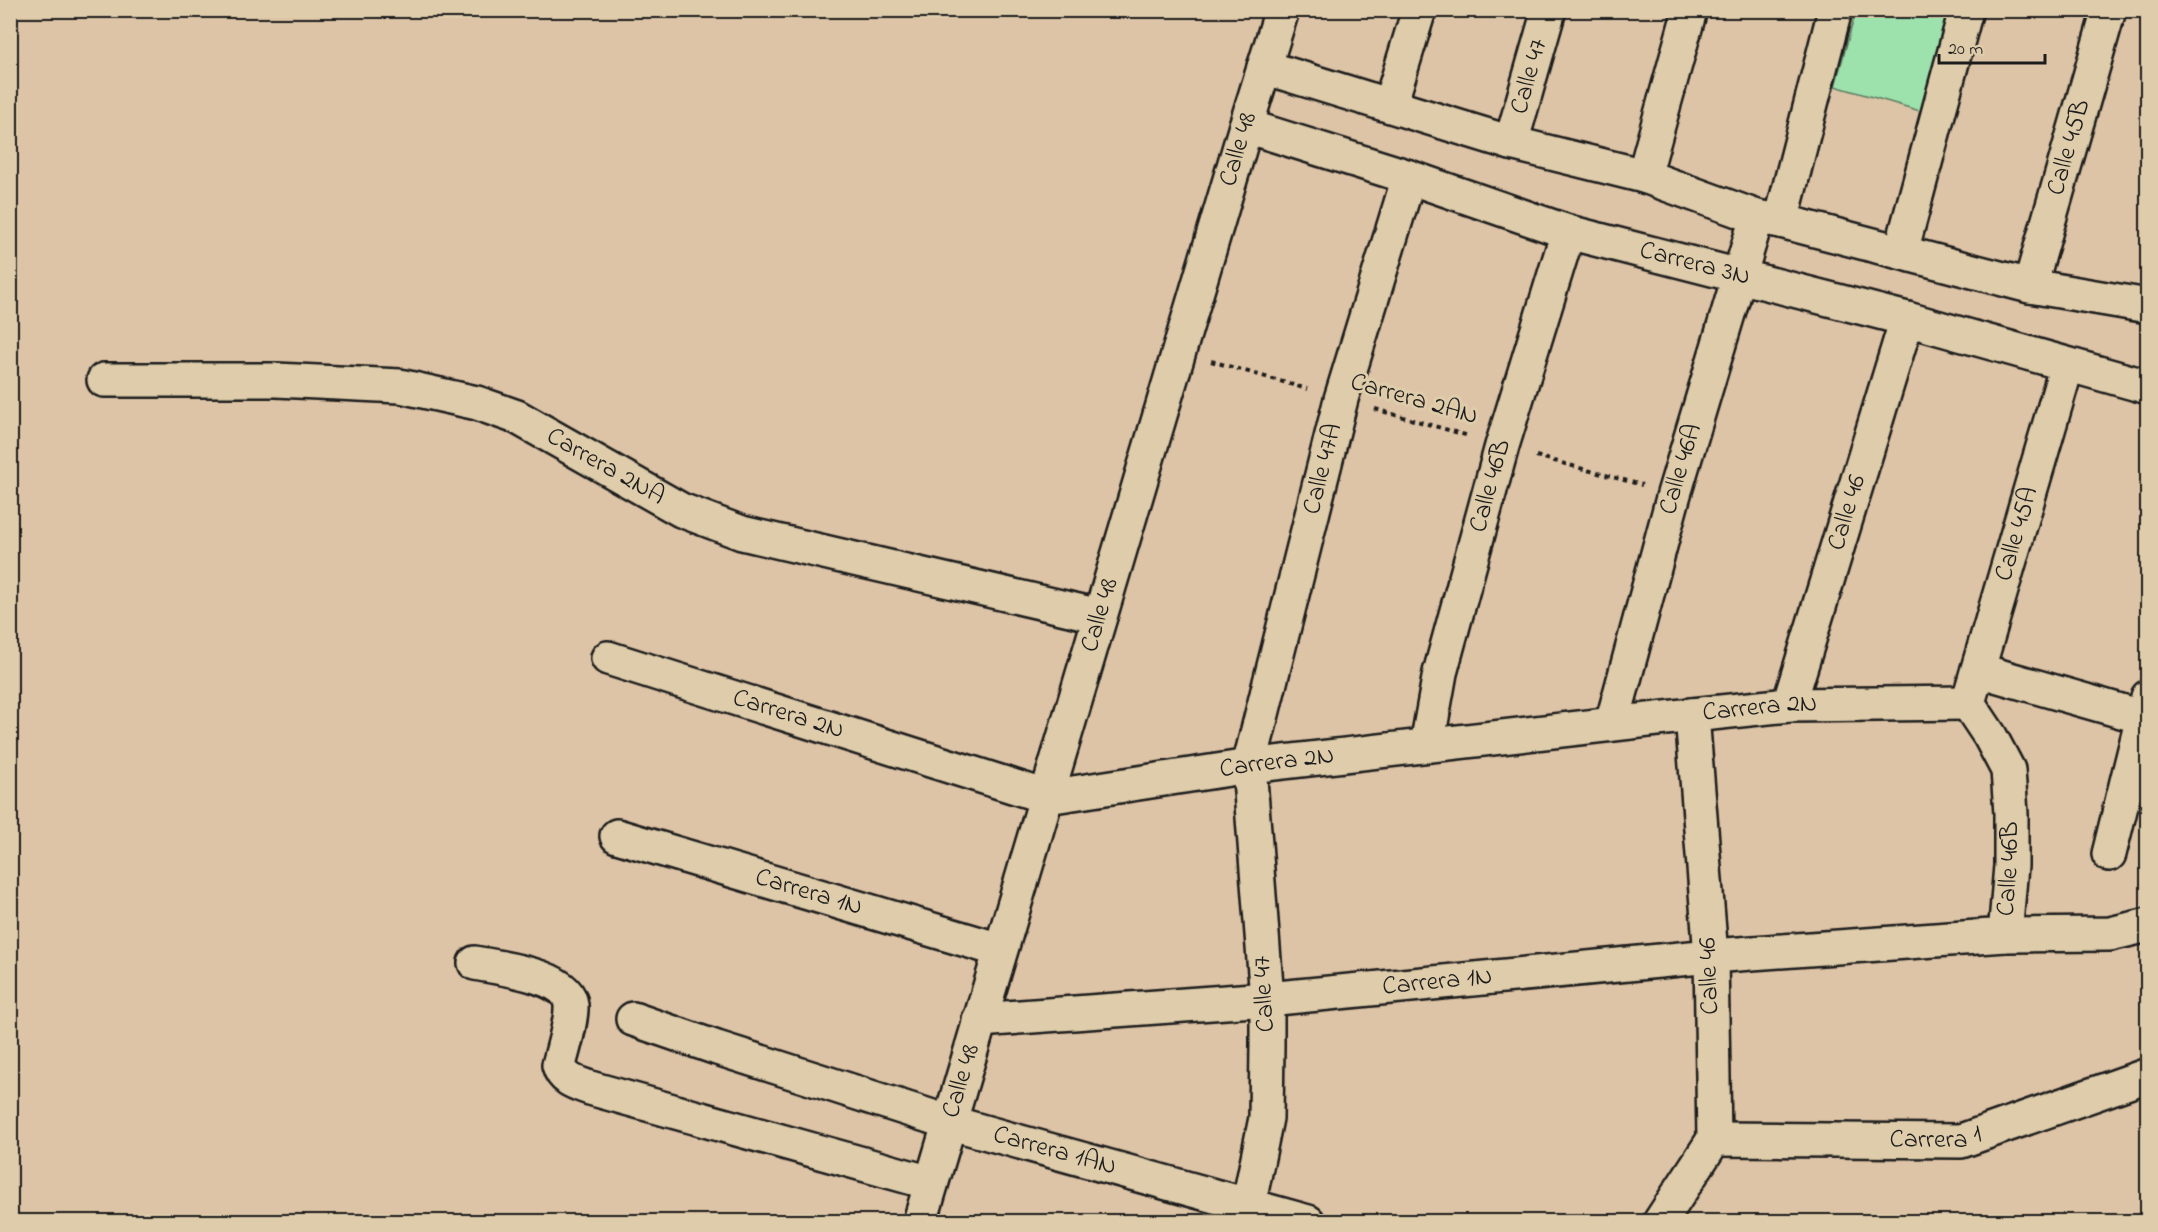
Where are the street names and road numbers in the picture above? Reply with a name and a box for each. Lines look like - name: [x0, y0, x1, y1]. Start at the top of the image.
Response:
- street label: Calle 47: [1501, 34, 1559, 119]
- street label: Calle 45B: [2038, 95, 2101, 200]
- street label: Calle 48: [1210, 107, 1268, 191]
- street label: Carrera 3N: [1635, 232, 1754, 297]
- street label: Carrera 2AN: [1346, 364, 1482, 436]
- street label: Carrera 2NA: [539, 418, 672, 516]
- street label: Calle 47A: [1294, 419, 1353, 519]
- street label: Calle 46A: [1650, 419, 1713, 519]
- street label: Calle 46B: [1460, 435, 1522, 537]
- street label: Calle 46: [1818, 470, 1877, 555]
- street label: Calle 45A: [1986, 482, 2049, 586]
- street label: Calle 48: [1071, 573, 1130, 657]
- street label: Carrera 2N: [728, 680, 849, 751]
- street label: Carrera 2N: [1701, 686, 1818, 733]
- street label: Carrera 2N: [1217, 737, 1336, 789]
- street label: Calle 46B: [1988, 821, 2030, 918]
- street label: Carrera 1N: [750, 859, 867, 927]
- street label: Calle 46: [1690, 937, 1730, 1015]
- street label: Calle 47: [1244, 954, 1286, 1033]
- street label: Carrera 1N: [1381, 958, 1494, 1007]
- street label: Calle 48: [933, 1039, 991, 1123]
- street label: Carrera 1AN: [988, 1116, 1121, 1187]
- street label: Carrera 1: [1889, 1116, 1988, 1160]

